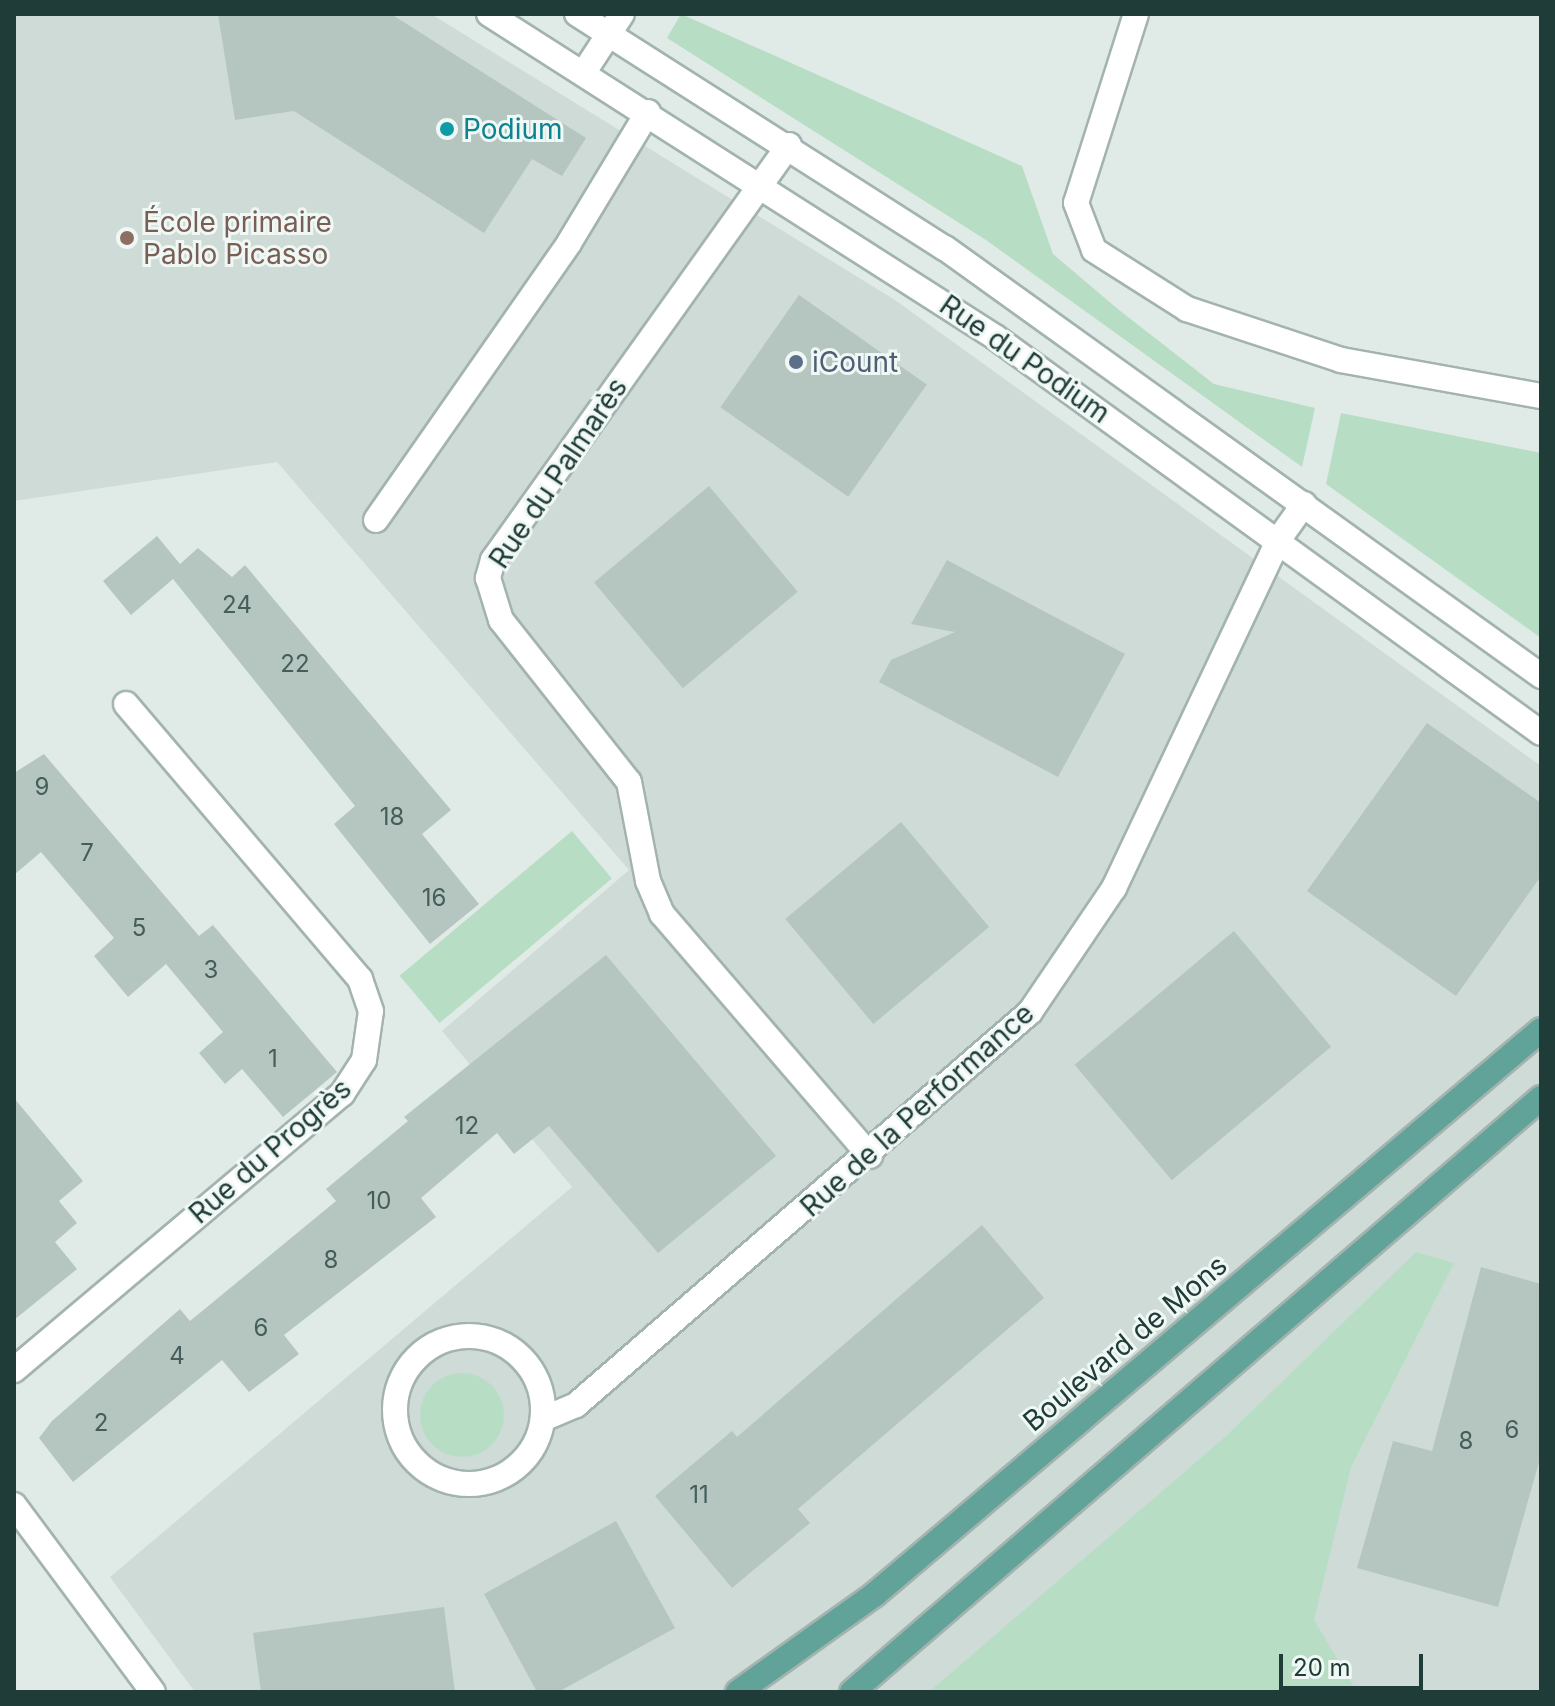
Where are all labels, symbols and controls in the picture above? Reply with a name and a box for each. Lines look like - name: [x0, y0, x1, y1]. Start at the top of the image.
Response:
- place label: Podium: [463, 112, 563, 146]
- marker: Podium: [438, 120, 456, 138]
- place label: École primaire Pablo Picasso: [143, 205, 332, 271]
- marker: École primaire Pablo Picasso: [118, 229, 136, 247]
- street label: Rue du Podium: [933, 288, 1117, 430]
- place label: iCount: [812, 345, 898, 379]
- marker: iCount: [787, 353, 805, 371]
- street label: Rue du Palmarès: [482, 372, 634, 574]
- house number: 24: [222, 591, 252, 619]
- house number: 22: [280, 650, 310, 678]
- house number: 9: [35, 773, 49, 801]
- house number: 18: [380, 803, 404, 831]
- house number: 7: [80, 839, 94, 867]
- house number: 16: [422, 884, 446, 912]
- house number: 5: [132, 914, 146, 942]
- house number: 3: [204, 956, 218, 984]
- street label: Rue de la Performance: [794, 996, 1040, 1224]
- house number: 1: [268, 1045, 278, 1073]
- street label: Rue du Progrès: [182, 1072, 358, 1230]
- house number: 12: [455, 1112, 479, 1140]
- house number: 10: [367, 1187, 391, 1215]
- house number: 8: [324, 1246, 338, 1274]
- street label: Boulevard de Mons: [1016, 1248, 1234, 1438]
- house number: 6: [254, 1314, 268, 1342]
- house number: 4: [169, 1342, 185, 1370]
- house number: 2: [94, 1409, 108, 1437]
- house number: 6: [1505, 1416, 1519, 1444]
- house number: 8: [1459, 1427, 1473, 1455]
- house number: 11: [689, 1481, 709, 1509]
- scale bar: [1283, 1638, 1427, 1688]
- text: 20 m: [1293, 1653, 1351, 1682]

